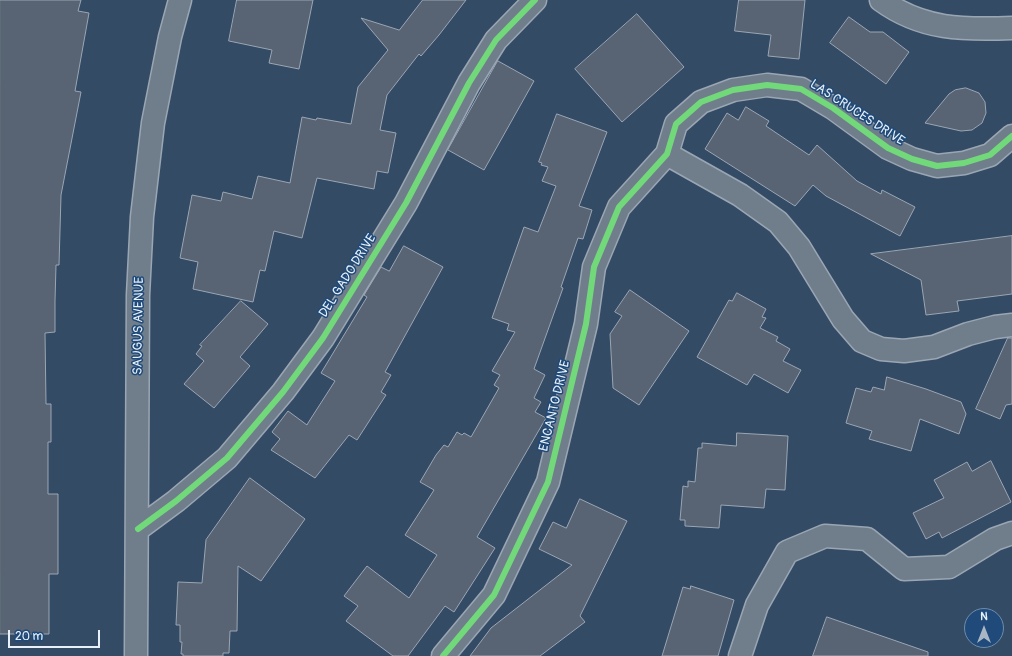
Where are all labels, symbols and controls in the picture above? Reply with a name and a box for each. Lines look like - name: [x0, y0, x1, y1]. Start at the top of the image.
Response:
- street label: LAS CRUCES DRIVE: [807, 77, 907, 149]
- street label: DEL GADO DRIVE: [316, 231, 380, 321]
- street label: SAUGUS AVENUE: [130, 277, 148, 375]
- street label: ENCANTO DRIVE: [536, 359, 574, 453]
- north arrow: [964, 608, 1004, 648]
- text: N: [980, 610, 988, 623]
- scale bar: [10, 622, 102, 648]
- text: 20 m: [15, 629, 43, 644]

